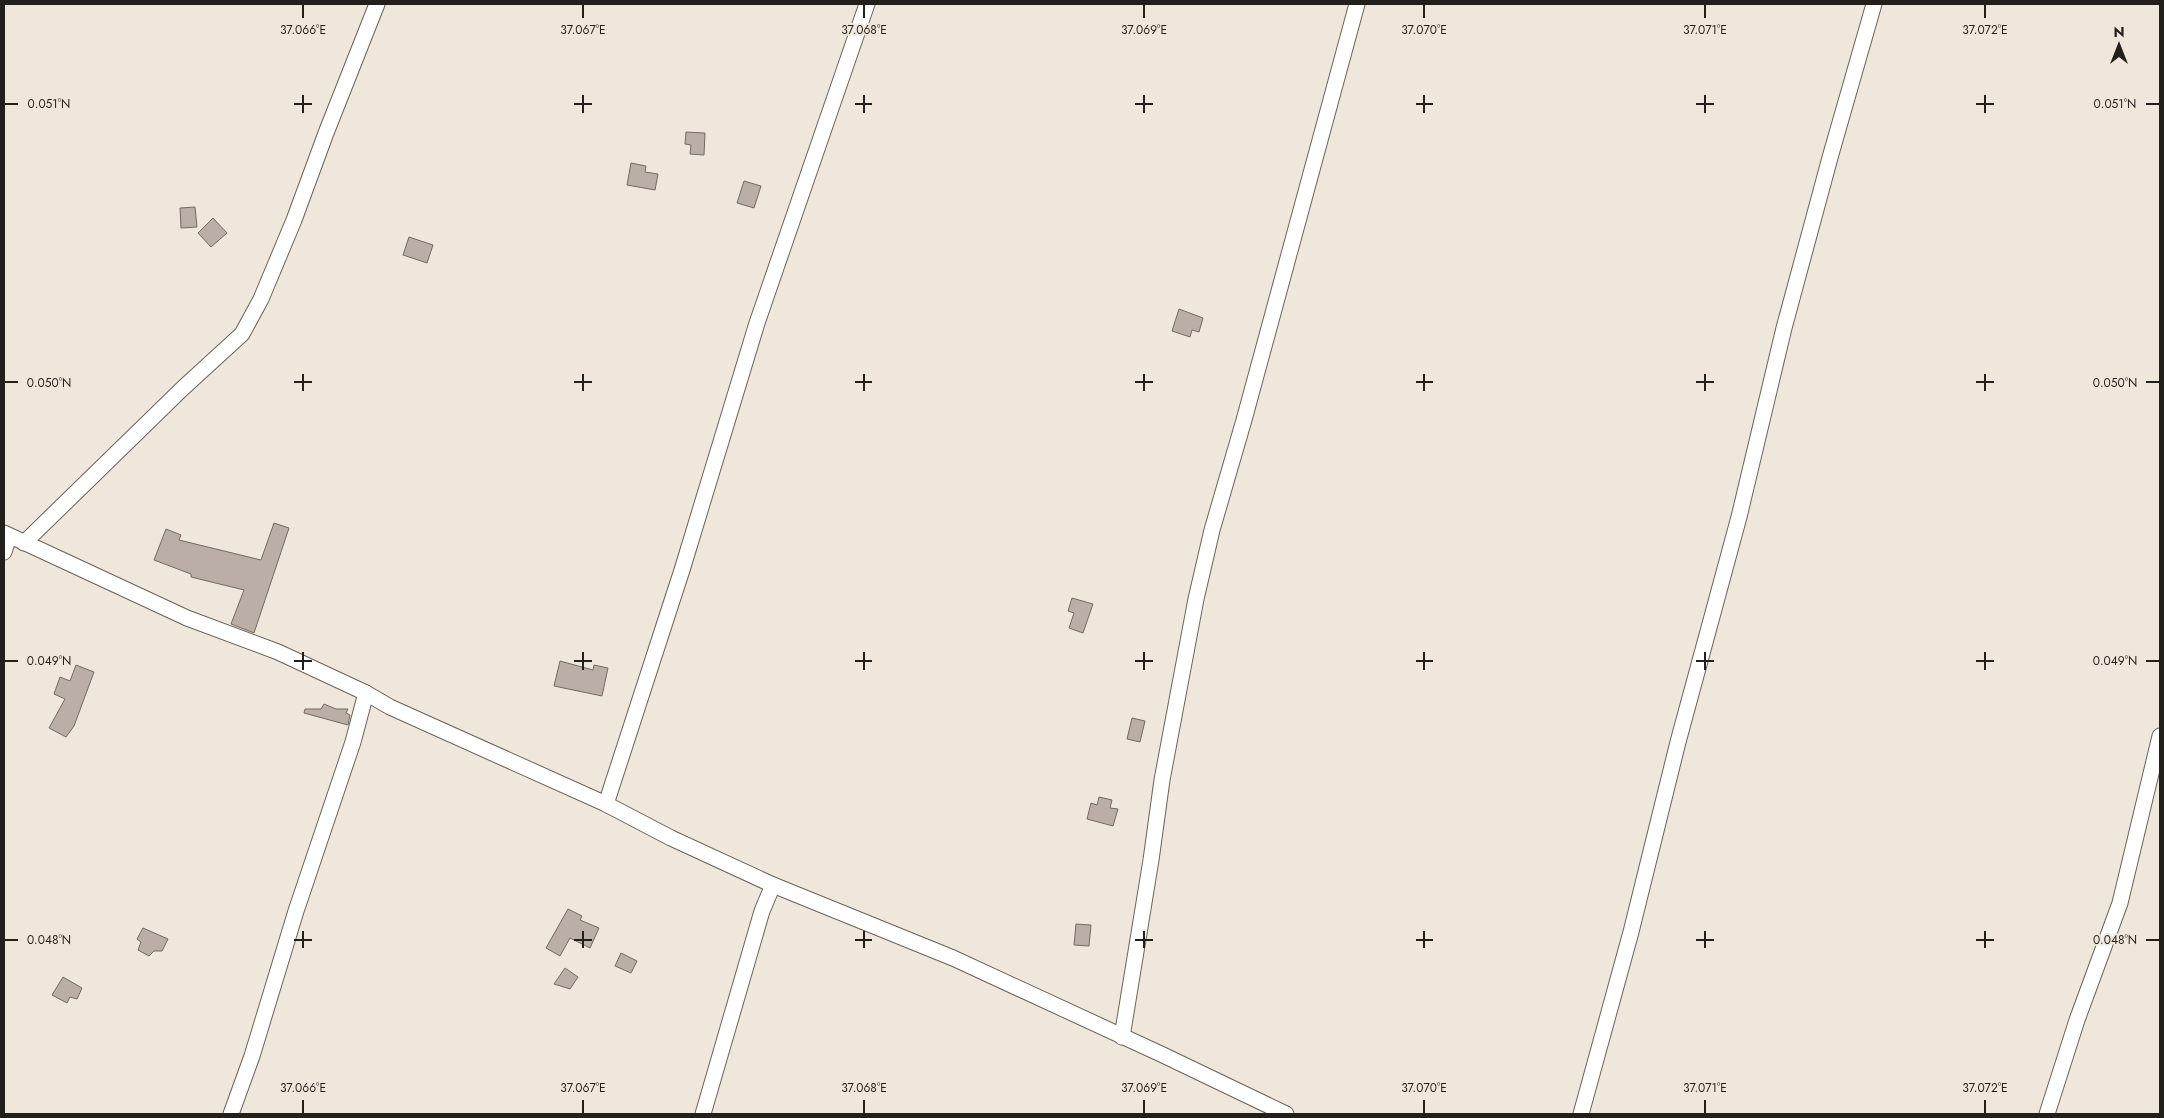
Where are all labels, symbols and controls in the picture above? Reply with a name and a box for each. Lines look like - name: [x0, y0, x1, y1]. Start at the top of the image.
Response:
- north arrow: [2094, 20, 2144, 70]
- text: 37.066°E: [280, 21, 326, 39]
- text: 37.067°E: [560, 21, 606, 39]
- text: 37.068°E: [841, 21, 887, 39]
- text: 37.069°E: [1121, 21, 1167, 39]
- text: 37.070°E: [1401, 21, 1447, 39]
- text: 37.071°E: [1683, 21, 1727, 39]
- text: 37.072°E: [1962, 21, 2008, 39]
- text: N: [2113, 22, 2125, 42]
- text: 0.051°N: [28, 95, 70, 113]
- text: 0.051°N: [2094, 95, 2136, 113]
- text: 0.050°N: [27, 374, 71, 392]
- text: 0.050°N: [2093, 374, 2137, 392]
- text: 0.049°N: [27, 652, 71, 670]
- text: 0.049°N: [2093, 652, 2137, 670]
- text: 0.048°N: [27, 931, 71, 949]
- text: 0.048°N: [2093, 931, 2137, 949]
- text: 37.066°E: [280, 1079, 326, 1097]
- text: 37.067°E: [560, 1079, 606, 1097]
- text: 37.068°E: [841, 1079, 887, 1097]
- text: 37.069°E: [1121, 1079, 1167, 1097]
- text: 37.070°E: [1401, 1079, 1447, 1097]
- text: 37.071°E: [1683, 1079, 1727, 1097]
- text: 37.072°E: [1962, 1079, 2008, 1097]

